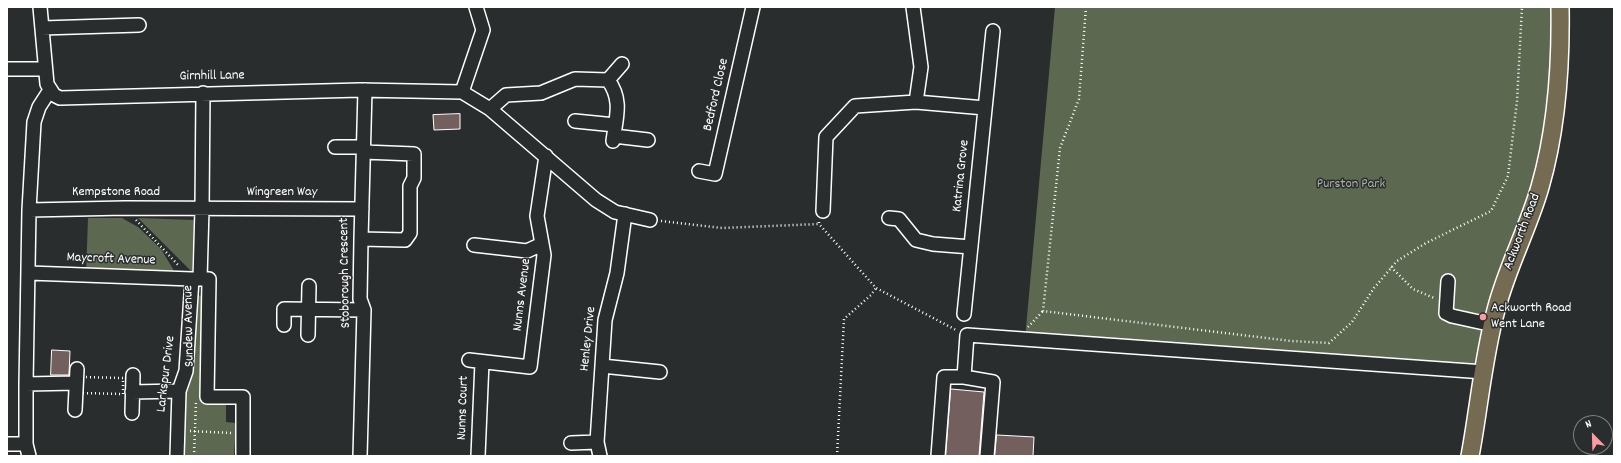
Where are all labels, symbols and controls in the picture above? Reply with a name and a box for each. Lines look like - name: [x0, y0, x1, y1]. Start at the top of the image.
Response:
- street label: Bedford Close: [700, 57, 734, 133]
- street label: Girnhill Lane: [179, 68, 245, 86]
- street label: Katrina Grove: [950, 139, 974, 213]
- park label: Purston Park: [1317, 177, 1385, 193]
- street label: Kempstone Road: [72, 185, 160, 201]
- street label: Wingreen Way: [247, 185, 317, 201]
- street label: Ackworth Road: [1501, 191, 1545, 273]
- street label: Stoborough Crescent: [337, 218, 355, 328]
- street label: Maycroft Avenue: [66, 250, 156, 270]
- street label: Nunns Avenue: [510, 258, 536, 332]
- street label: Sundew Avenue: [181, 285, 199, 367]
- place label: Ackworth Road Went Lane: [1491, 301, 1571, 334]
- street label: Henley Drive: [577, 306, 601, 372]
- marker: Ackworth Road Went Lane: [1478, 312, 1488, 322]
- street label: Larkspur Drive: [154, 335, 180, 413]
- street label: Nunns Court: [454, 375, 474, 441]
- north arrow: [1573, 415, 1613, 455]
- text: N: [1583, 416, 1594, 433]

